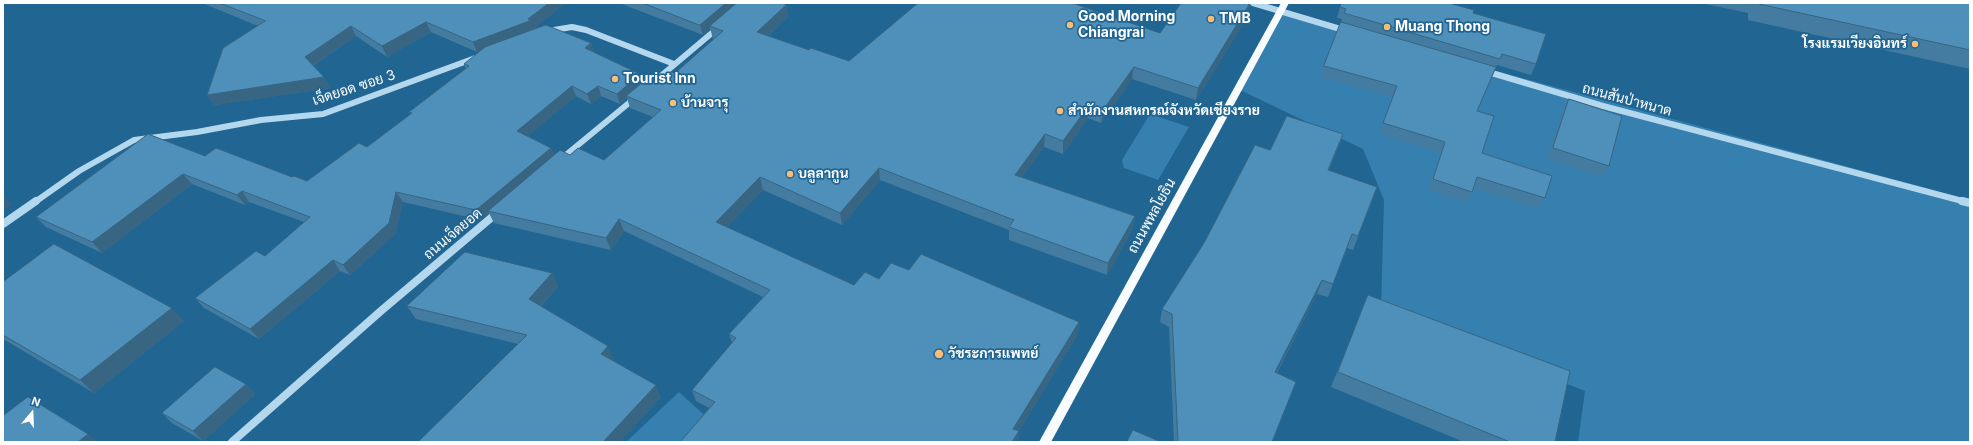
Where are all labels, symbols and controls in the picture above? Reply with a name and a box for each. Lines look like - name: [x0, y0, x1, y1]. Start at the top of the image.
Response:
- place label: Good Morning Chiangrai: [1078, 9, 1175, 42]
- place label: TMB: [1219, 11, 1251, 27]
- marker: TMB: [1206, 14, 1216, 24]
- place label: Muang Thong: [1395, 19, 1490, 35]
- marker: Good Morning Chiangrai: [1065, 20, 1075, 30]
- marker: Muang Thong: [1382, 22, 1392, 32]
- place label: โรงแรมเวียงอินทร์: [1802, 36, 1907, 52]
- marker: โรงแรมเวียงอินทร์: [1910, 39, 1920, 49]
- street label: เจ็ดยอด ซอย 3: [310, 67, 398, 109]
- place label: Tourist Inn: [623, 71, 696, 87]
- marker: Tourist Inn: [610, 74, 620, 84]
- street label: ถนนสันป่าหนาด: [1580, 80, 1674, 120]
- place label: บ้านจารุ: [681, 95, 728, 111]
- marker: บ้านจารุ: [668, 98, 678, 108]
- place label: สำนักงานสหกรณ์จังหวัดเชียงราย: [1068, 103, 1260, 119]
- marker: สำนักงานสหกรณ์จังหวัดเชียงราย: [1055, 106, 1065, 116]
- place label: บลูลากูน: [798, 166, 849, 182]
- marker: บลูลากูน: [785, 169, 795, 179]
- street label: ถนนพหลโยธิน: [1125, 176, 1179, 256]
- street label: ถนนเจ็ดยอด: [420, 205, 486, 263]
- place label: วัชระการแพทย์: [948, 346, 1038, 362]
- marker: วัชระการแพทย์: [933, 348, 945, 360]
- north arrow: [12, 393, 52, 433]
- text: N: [30, 394, 42, 410]

